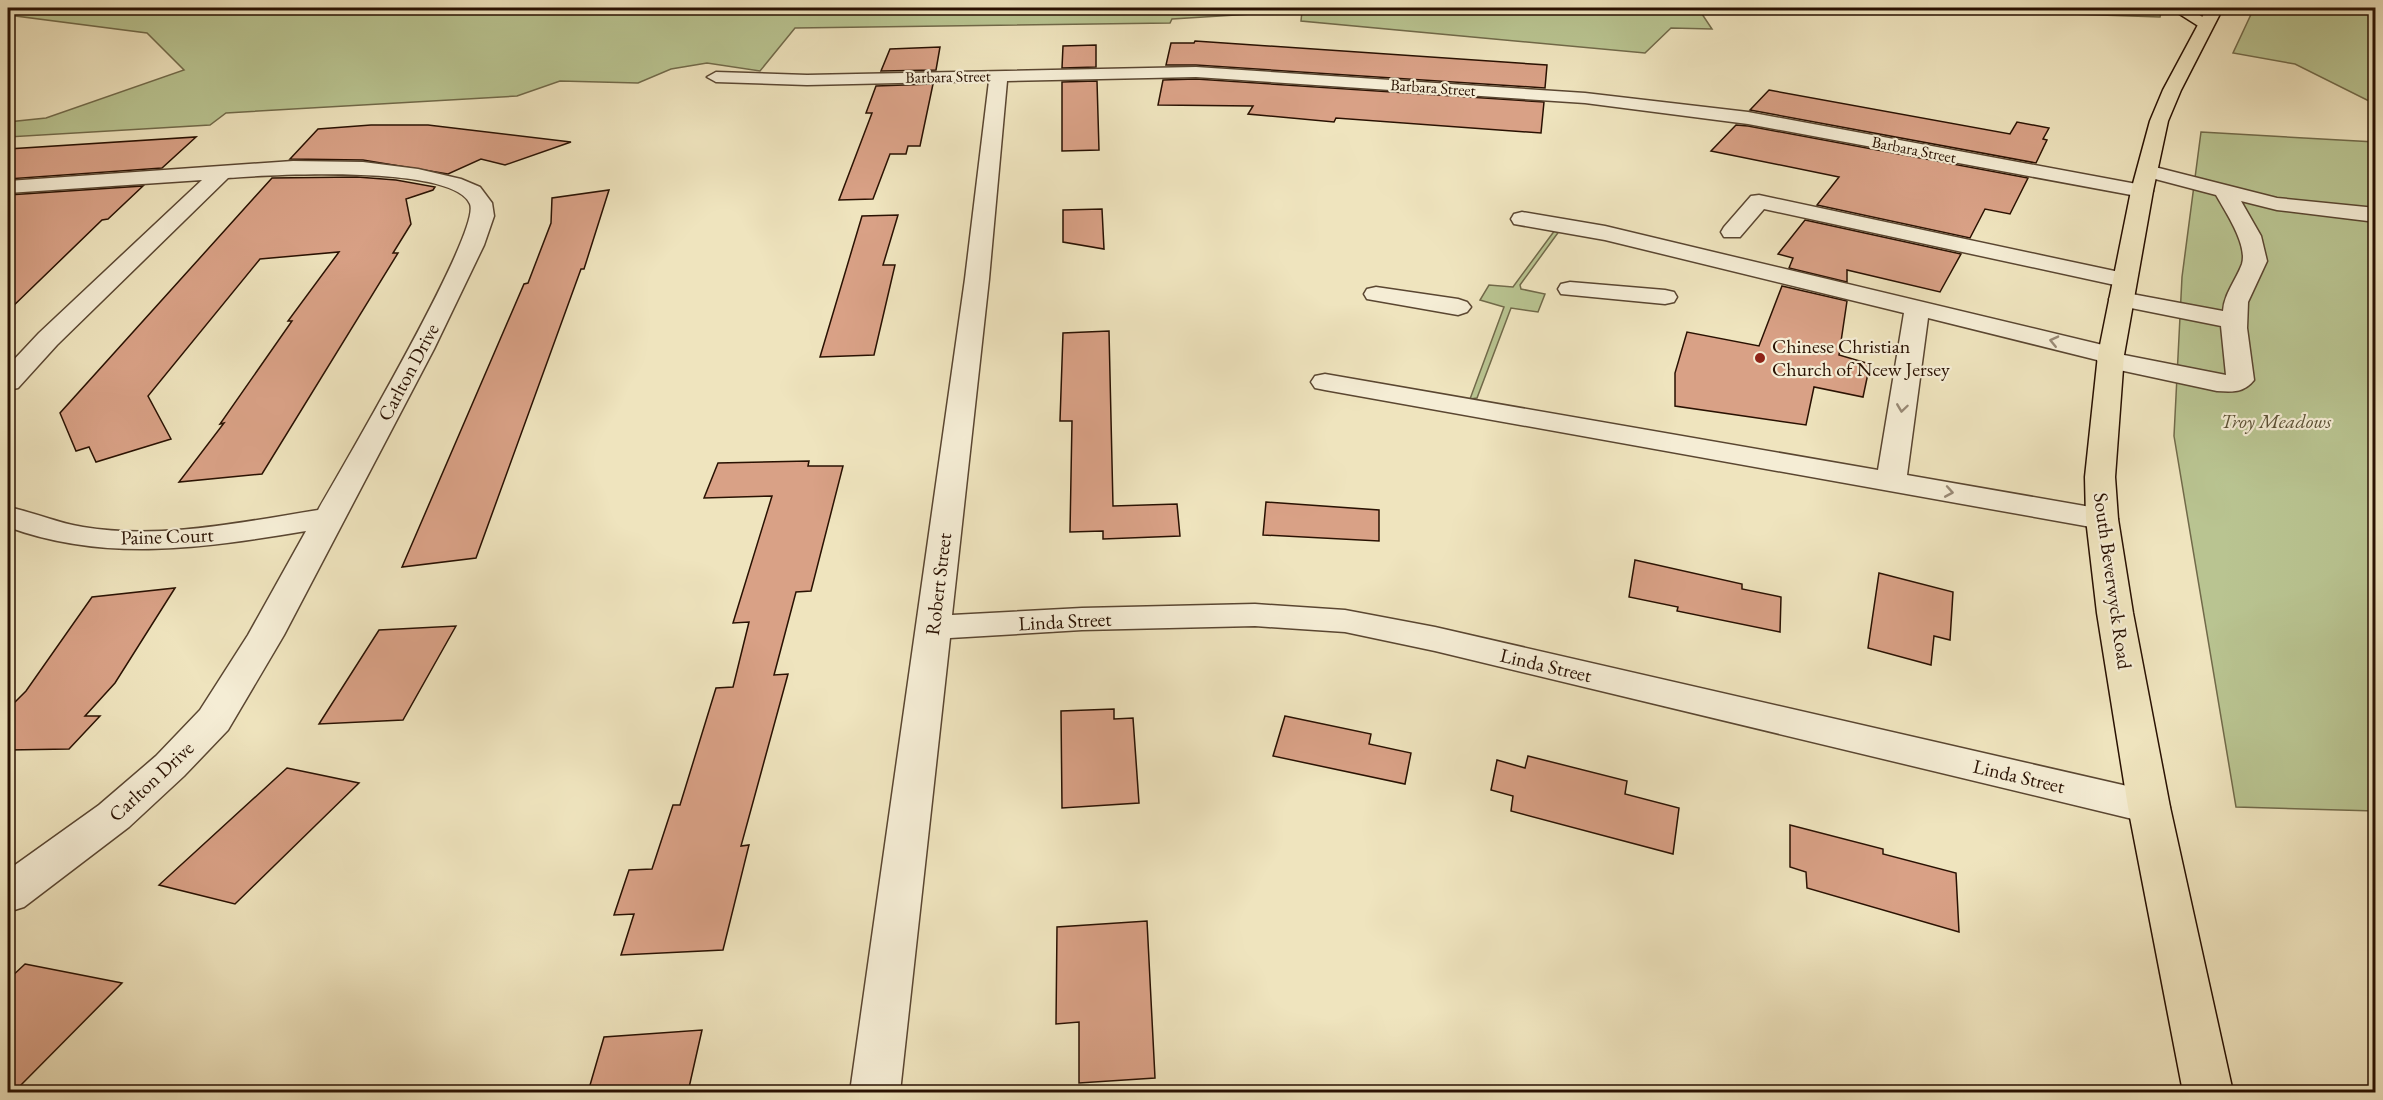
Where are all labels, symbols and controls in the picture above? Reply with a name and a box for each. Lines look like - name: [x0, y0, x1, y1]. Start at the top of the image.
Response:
- street label: Barbara Street: [905, 65, 991, 88]
- street label: Barbara Street: [1390, 74, 1476, 101]
- street label: Barbara Street: [1870, 131, 1958, 168]
- street label: Carlton Drive: [371, 318, 445, 425]
- place label: Chinese Christian Church of Ncew Jersey: [1772, 333, 1950, 382]
- one-way arrow: [2049, 336, 2059, 349]
- marker: Chinese Christian Church of Ncew Jersey: [1753, 351, 1767, 365]
- one-way arrow: [1896, 404, 1908, 413]
- park label: Troy Meadows: [2221, 408, 2332, 434]
- one-way arrow: [1943, 485, 1953, 498]
- street label: South Beverwyck Road: [2088, 491, 2138, 672]
- street label: Paine Court: [120, 521, 215, 551]
- street label: Robert Street: [919, 531, 957, 637]
- street label: Linda Street: [1018, 606, 1113, 636]
- street label: Linda Street: [1498, 642, 1595, 688]
- street label: Carlton Drive: [103, 735, 199, 827]
- street label: Linda Street: [1971, 753, 2068, 799]

